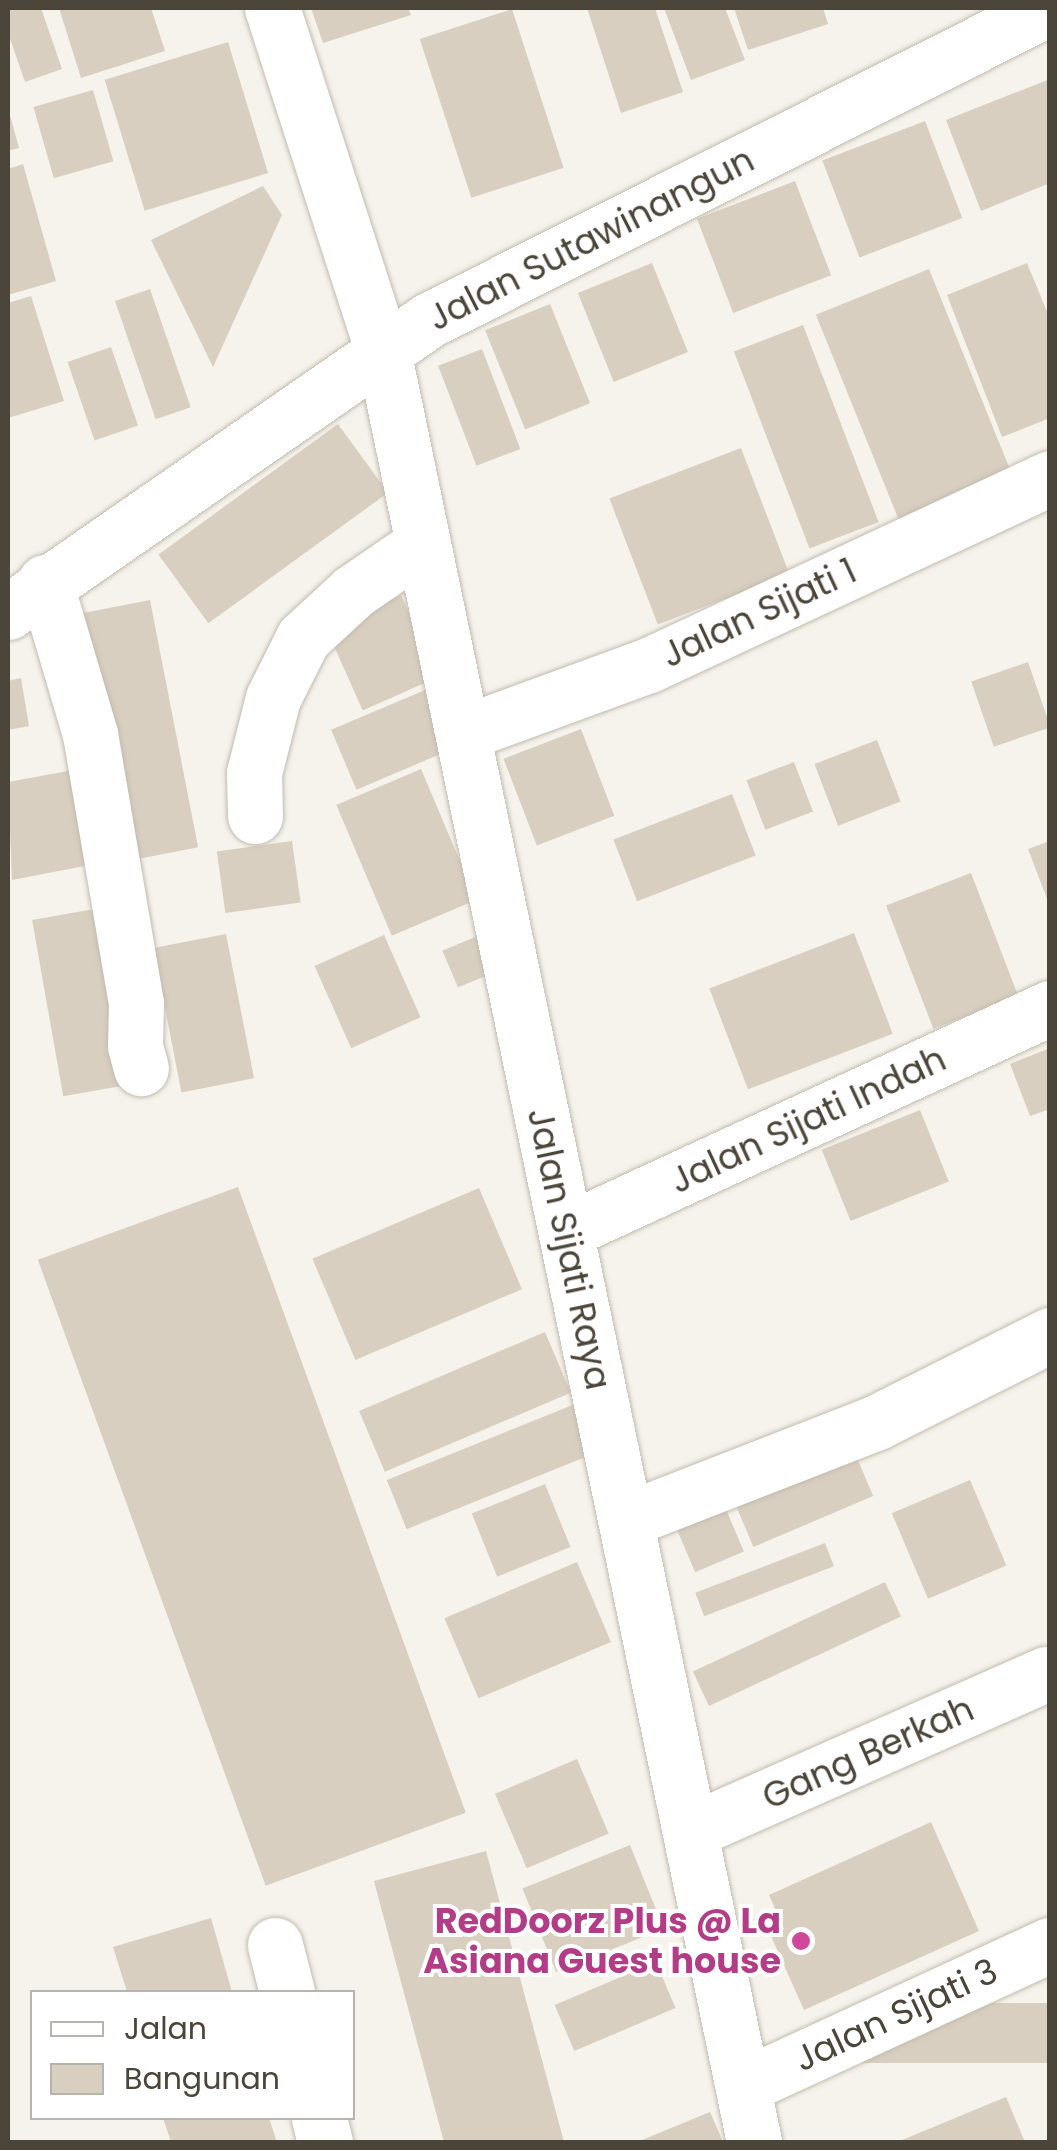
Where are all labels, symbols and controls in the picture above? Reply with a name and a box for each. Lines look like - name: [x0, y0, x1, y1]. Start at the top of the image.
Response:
- street label: Jalan Sutawinangun: [421, 139, 761, 339]
- street label: Jalan Sijati 1: [655, 550, 863, 676]
- street label: Jalan Sijati Indah: [664, 1038, 952, 1202]
- street label: Jalan Sijati Raya: [519, 1104, 619, 1394]
- street label: Gang Berkah: [756, 1688, 980, 1818]
- place label: RedDoorz Plus @ La Asiana Guest house: [423, 1900, 781, 1982]
- marker: RedDoorz Plus @ La Asiana Guest house: [790, 1930, 812, 1952]
- street label: Jalan Sijati 3: [788, 1950, 1004, 2080]
- legend: [30, 1990, 355, 2120]
- text: Jalan: [124, 2007, 207, 2050]
- text: Bangunan: [124, 2057, 280, 2100]

